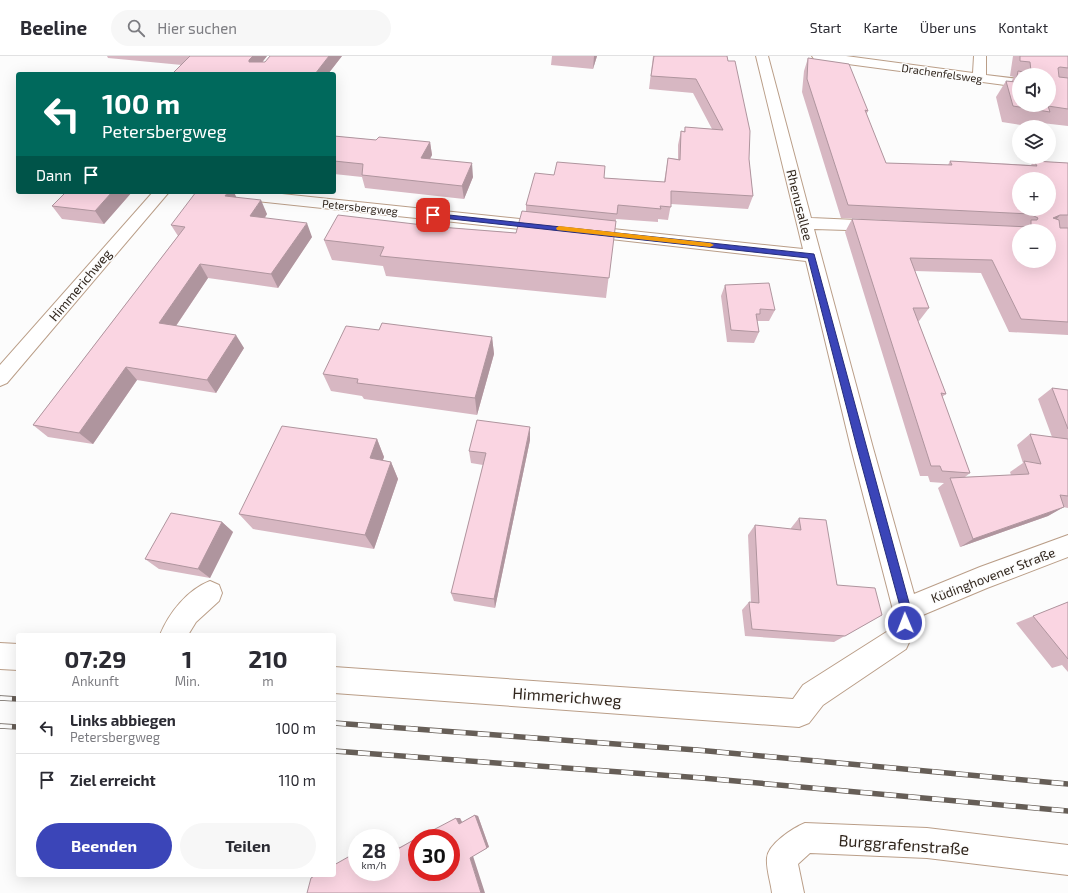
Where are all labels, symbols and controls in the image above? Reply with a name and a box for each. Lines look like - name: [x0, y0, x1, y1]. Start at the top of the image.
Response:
- search box: [111, 10, 391, 46]
- text: Beeline: [20, 16, 87, 39]
- icon: search: [125, 17, 147, 39]
- text: Hier suchen: [157, 19, 237, 37]
- text: Start: [810, 19, 841, 36]
- text: Karte: [863, 19, 898, 36]
- text: Über uns: [920, 19, 976, 36]
- text: Kontakt: [998, 19, 1048, 36]
- street label: Drachenfelsweg: [901, 61, 983, 85]
- map controls: [1012, 68, 1056, 268]
- button: sound: [1012, 68, 1056, 112]
- text: 100 m: [102, 86, 180, 120]
- icon: left: [36, 88, 88, 140]
- text: Petersbergweg: [102, 120, 227, 142]
- button: layers: [1012, 120, 1056, 164]
- icon: arrive: [80, 164, 102, 186]
- text: Dann: [36, 166, 72, 184]
- street label: Rhenusallee: [783, 168, 817, 242]
- button: +: [1012, 172, 1056, 216]
- street label: Petersbergweg: [321, 197, 399, 217]
- pin: [416, 198, 450, 232]
- icon: arrive: [422, 204, 444, 226]
- button: −: [1012, 224, 1056, 268]
- street label: Himmerichweg: [45, 246, 115, 324]
- street label: Küdinghovener Straße: [929, 544, 1057, 606]
- position arrow: [884, 602, 926, 644]
- text: 07:29: [64, 644, 126, 673]
- text: 1: [182, 644, 192, 673]
- text: 210: [248, 644, 288, 673]
- text: Ankunft: [72, 673, 119, 689]
- text: Min.: [175, 673, 200, 689]
- text: m: [262, 673, 274, 689]
- street label: Himmerichweg: [512, 683, 622, 709]
- text: Links abbiegen: [70, 711, 176, 729]
- icon: left: [36, 717, 58, 739]
- text: 100 m: [275, 719, 316, 737]
- text: Petersbergweg: [70, 729, 160, 745]
- icon: arrive: [36, 769, 58, 791]
- text: Ziel erreicht: [70, 771, 156, 789]
- text: 110 m: [279, 771, 316, 789]
- button: Beenden: [36, 823, 172, 869]
- button: Teilen: [180, 823, 316, 869]
- speed limit sign: 30: [408, 829, 460, 881]
- street label: Burggrafenstraße: [838, 830, 970, 858]
- text: 28: [362, 838, 386, 862]
- text: km/h: [362, 859, 386, 871]

